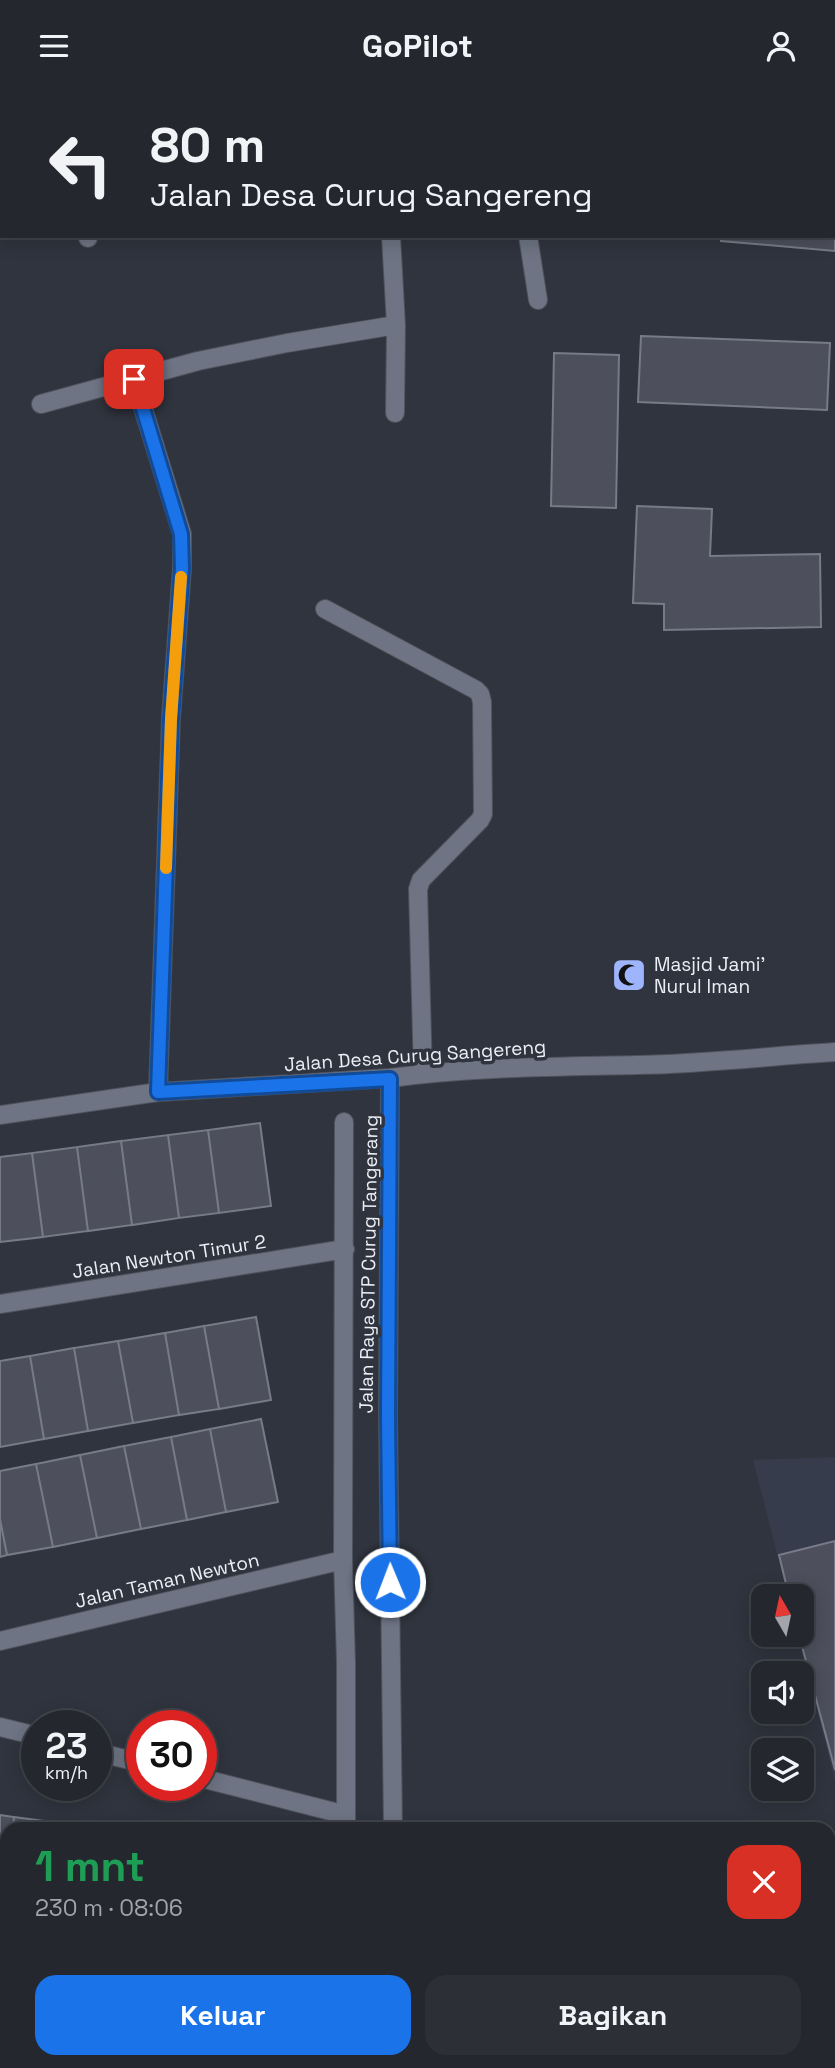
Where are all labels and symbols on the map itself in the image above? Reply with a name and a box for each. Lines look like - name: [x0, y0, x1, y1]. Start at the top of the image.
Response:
- pin: [104, 349, 164, 409]
- place label: Masjid Jami' Nurul Iman: [654, 952, 765, 999]
- mosque icon: Masjid Jami' Nurul Iman: [610, 956, 648, 994]
- street label: Jalan Desa Curug Sangereng: [283, 1034, 547, 1077]
- street label: Jalan Raya STP Curug Tangerang: [353, 1114, 384, 1414]
- street label: Jalan Newton Timur 2: [70, 1229, 268, 1284]
- position arrow: [353, 1545, 427, 1619]
- street label: Jalan Taman Newton: [73, 1547, 262, 1614]
- north arrow: [751, 1584, 814, 1647]
- speed limit sign: 30: [126, 1710, 217, 1801]

